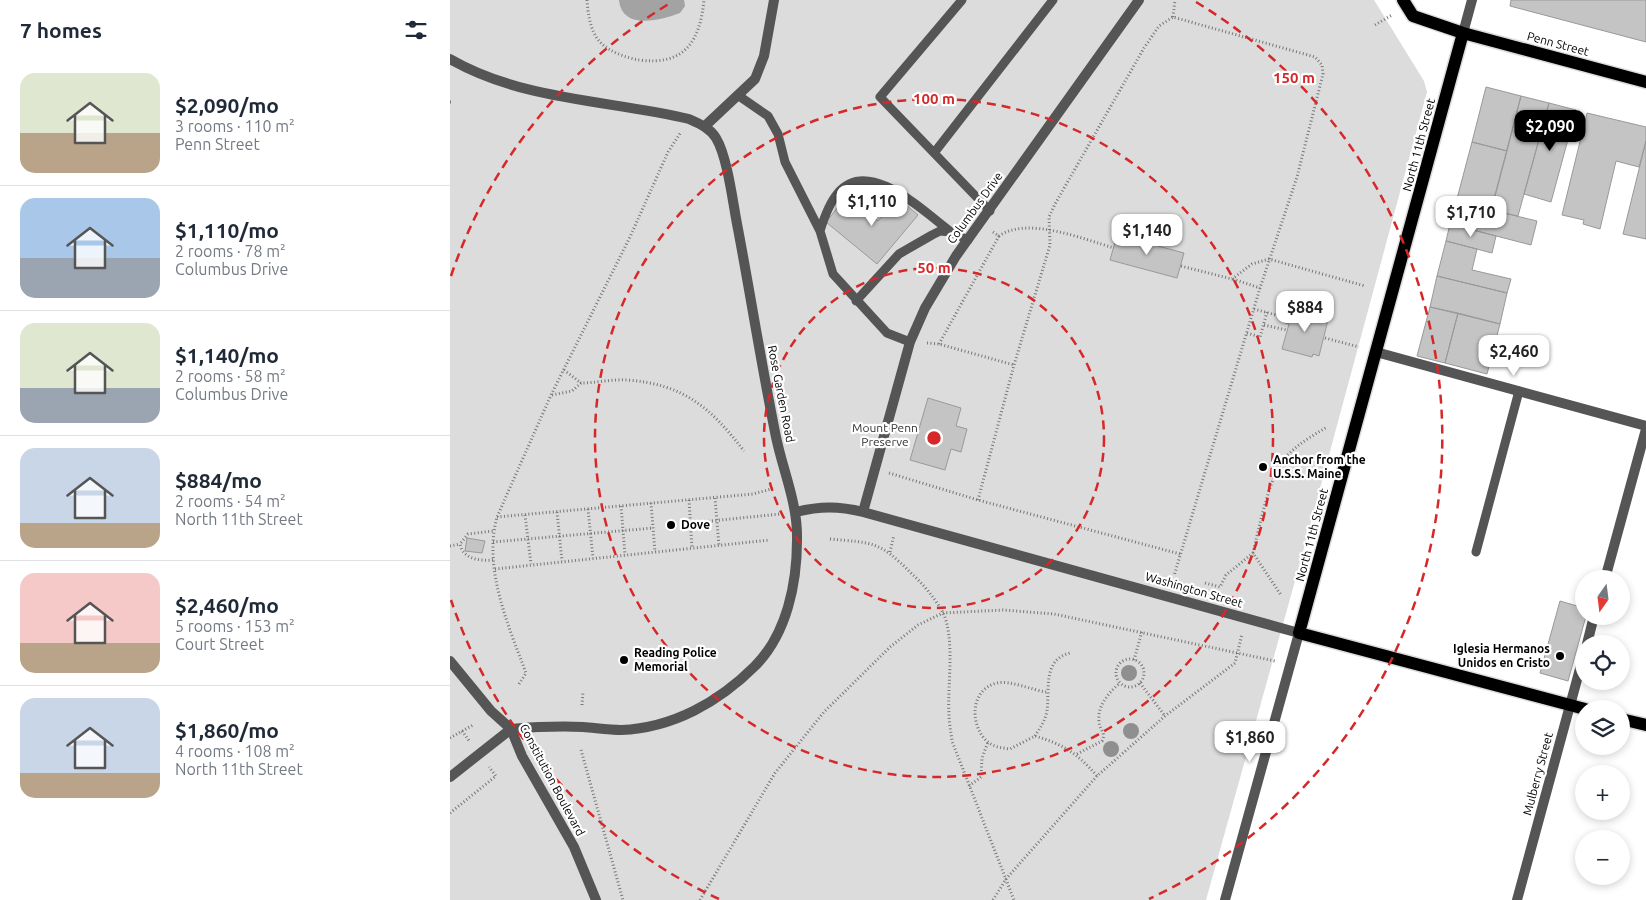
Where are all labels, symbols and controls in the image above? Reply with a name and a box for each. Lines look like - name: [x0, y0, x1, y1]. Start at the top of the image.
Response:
- icon: filters: [402, 16, 430, 44]
- text: 7 homes: [20, 18, 102, 42]
- street label: Penn Street: [1526, 29, 1591, 58]
- text: 150 m: [1273, 69, 1315, 86]
- text: 100 m: [913, 90, 955, 107]
- icon: home: [60, 93, 120, 153]
- text: $2,090/mo: [175, 93, 279, 117]
- street label: North 11th Street: [1400, 97, 1437, 193]
- pin: $2,090: [1509, 110, 1591, 152]
- text: 3 rooms · 110 m²: [175, 117, 295, 135]
- text: $2,090: [1525, 117, 1575, 135]
- text: Penn Street: [175, 135, 260, 153]
- street label: Columbus Drive: [944, 170, 1005, 246]
- pin: $1,110: [831, 184, 913, 227]
- text: $1,110: [847, 192, 897, 210]
- pin: $1,710: [1430, 196, 1512, 238]
- text: $1,710: [1446, 203, 1496, 221]
- pin: $1,140: [1106, 214, 1188, 256]
- icon: home: [60, 218, 120, 278]
- text: $1,110/mo: [175, 218, 279, 242]
- text: $1,140: [1122, 221, 1172, 239]
- text: 2 rooms · 78 m²: [175, 242, 286, 260]
- text: 50 m: [917, 259, 951, 276]
- text: Columbus Drive: [175, 260, 288, 278]
- pin: $884: [1275, 290, 1335, 333]
- text: $884: [1287, 298, 1323, 316]
- pin: $2,460: [1473, 334, 1555, 377]
- text: $2,460: [1489, 342, 1539, 360]
- icon: home: [60, 343, 120, 403]
- text: $1,140/mo: [175, 343, 279, 367]
- street label: Rose Garden Road: [766, 344, 797, 444]
- text: 2 rooms · 58 m²: [175, 367, 286, 385]
- text: Columbus Drive: [175, 385, 288, 403]
- park label: Mount Penn Preserve: [852, 421, 918, 448]
- centre of rings: [925, 429, 943, 447]
- place label: Anchor from the U.S.S. Maine: [1273, 453, 1366, 480]
- marker: Anchor from the U.S.S. Maine: [1257, 461, 1269, 473]
- icon: home: [60, 468, 120, 528]
- text: $884/mo: [175, 468, 262, 492]
- street label: North 11th Street: [1293, 487, 1330, 583]
- text: 2 rooms · 54 m²: [175, 492, 286, 510]
- text: North 11th Street: [175, 510, 303, 528]
- place label: Dove: [681, 518, 710, 531]
- marker: Dove: [665, 519, 677, 531]
- street label: Washington Street: [1144, 569, 1245, 610]
- north arrow: [1575, 570, 1630, 625]
- map controls: [1575, 570, 1630, 885]
- icon: home: [60, 593, 120, 653]
- text: $2,460/mo: [175, 593, 279, 617]
- text: 5 rooms · 153 m²: [175, 617, 295, 635]
- text: Court Street: [175, 635, 264, 653]
- button: locate: [1575, 635, 1630, 690]
- place label: Iglesia Hermanos Unidos en Cristo: [1453, 642, 1550, 669]
- place label: Reading Police Memorial: [634, 646, 717, 673]
- marker: Iglesia Hermanos Unidos en Cristo: [1554, 650, 1566, 662]
- marker: Reading Police Memorial: [618, 654, 630, 666]
- button: layers: [1575, 700, 1630, 755]
- icon: home: [60, 718, 120, 778]
- text: $1,860/mo: [175, 718, 279, 742]
- pin: $1,860: [1209, 720, 1291, 763]
- street label: Constitution Boulevard: [517, 722, 587, 838]
- text: $1,860: [1225, 728, 1275, 746]
- street label: Mulberry Street: [1520, 731, 1555, 817]
- text: 4 rooms · 108 m²: [175, 742, 295, 760]
- text: North 11th Street: [175, 760, 303, 778]
- button: +: [1575, 765, 1630, 820]
- button: −: [1575, 830, 1630, 885]

